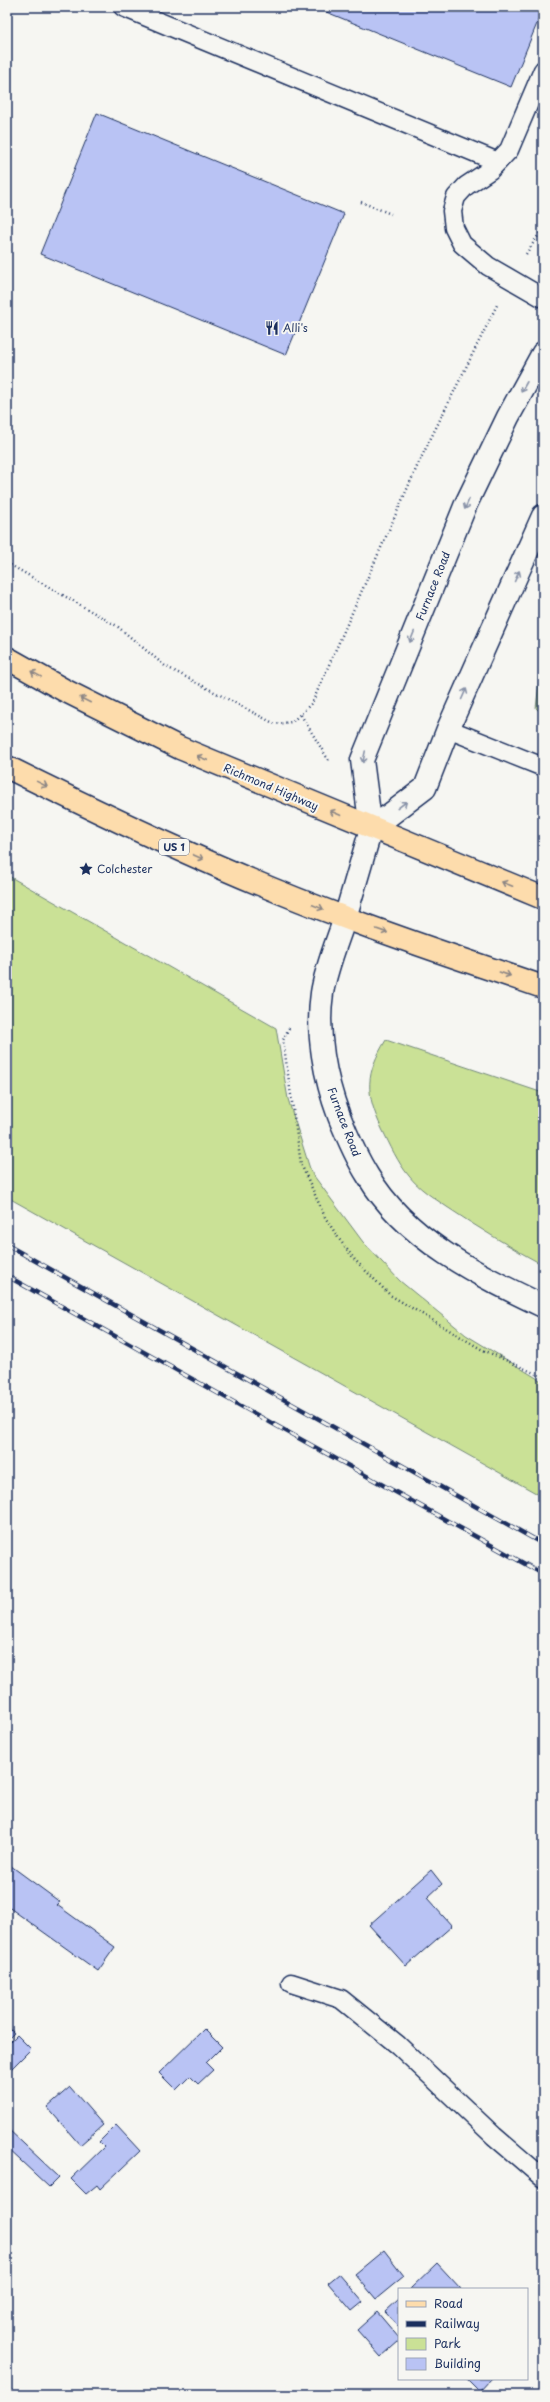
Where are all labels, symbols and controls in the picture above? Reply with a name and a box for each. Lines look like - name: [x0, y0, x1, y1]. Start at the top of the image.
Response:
- place label: Alli's: [283, 319, 308, 336]
- restaurant icon: Alli's: [264, 320, 280, 336]
- one-way arrow: [520, 381, 528, 393]
- one-way arrow: [463, 497, 470, 509]
- street label: Furnace Road: [411, 549, 454, 623]
- one-way arrow: [514, 570, 521, 582]
- one-way arrow: [408, 630, 415, 642]
- one-way arrow: [30, 670, 42, 677]
- one-way arrow: [461, 689, 468, 701]
- one-way arrow: [79, 696, 91, 704]
- one-way arrow: [360, 751, 368, 764]
- one-way arrow: [196, 753, 208, 761]
- street label: Richmond Highway: [221, 759, 321, 814]
- one-way arrow: [36, 781, 48, 788]
- one-way arrow: [396, 801, 407, 809]
- one-way arrow: [329, 809, 341, 817]
- road number: US 1: [159, 839, 189, 855]
- one-way arrow: [191, 854, 203, 861]
- place label: Colchester: [97, 860, 153, 877]
- place icon: Colchester: [78, 861, 94, 877]
- one-way arrow: [501, 879, 513, 887]
- one-way arrow: [311, 903, 323, 911]
- one-way arrow: [376, 928, 389, 935]
- one-way arrow: [498, 971, 511, 978]
- street label: Furnace Road: [323, 1085, 366, 1159]
- legend: [398, 2288, 528, 2380]
- text: Road: [434, 2294, 463, 2312]
- text: Railway: [434, 2314, 480, 2332]
- text: Park: [434, 2334, 461, 2352]
- text: Building: [434, 2354, 481, 2372]

